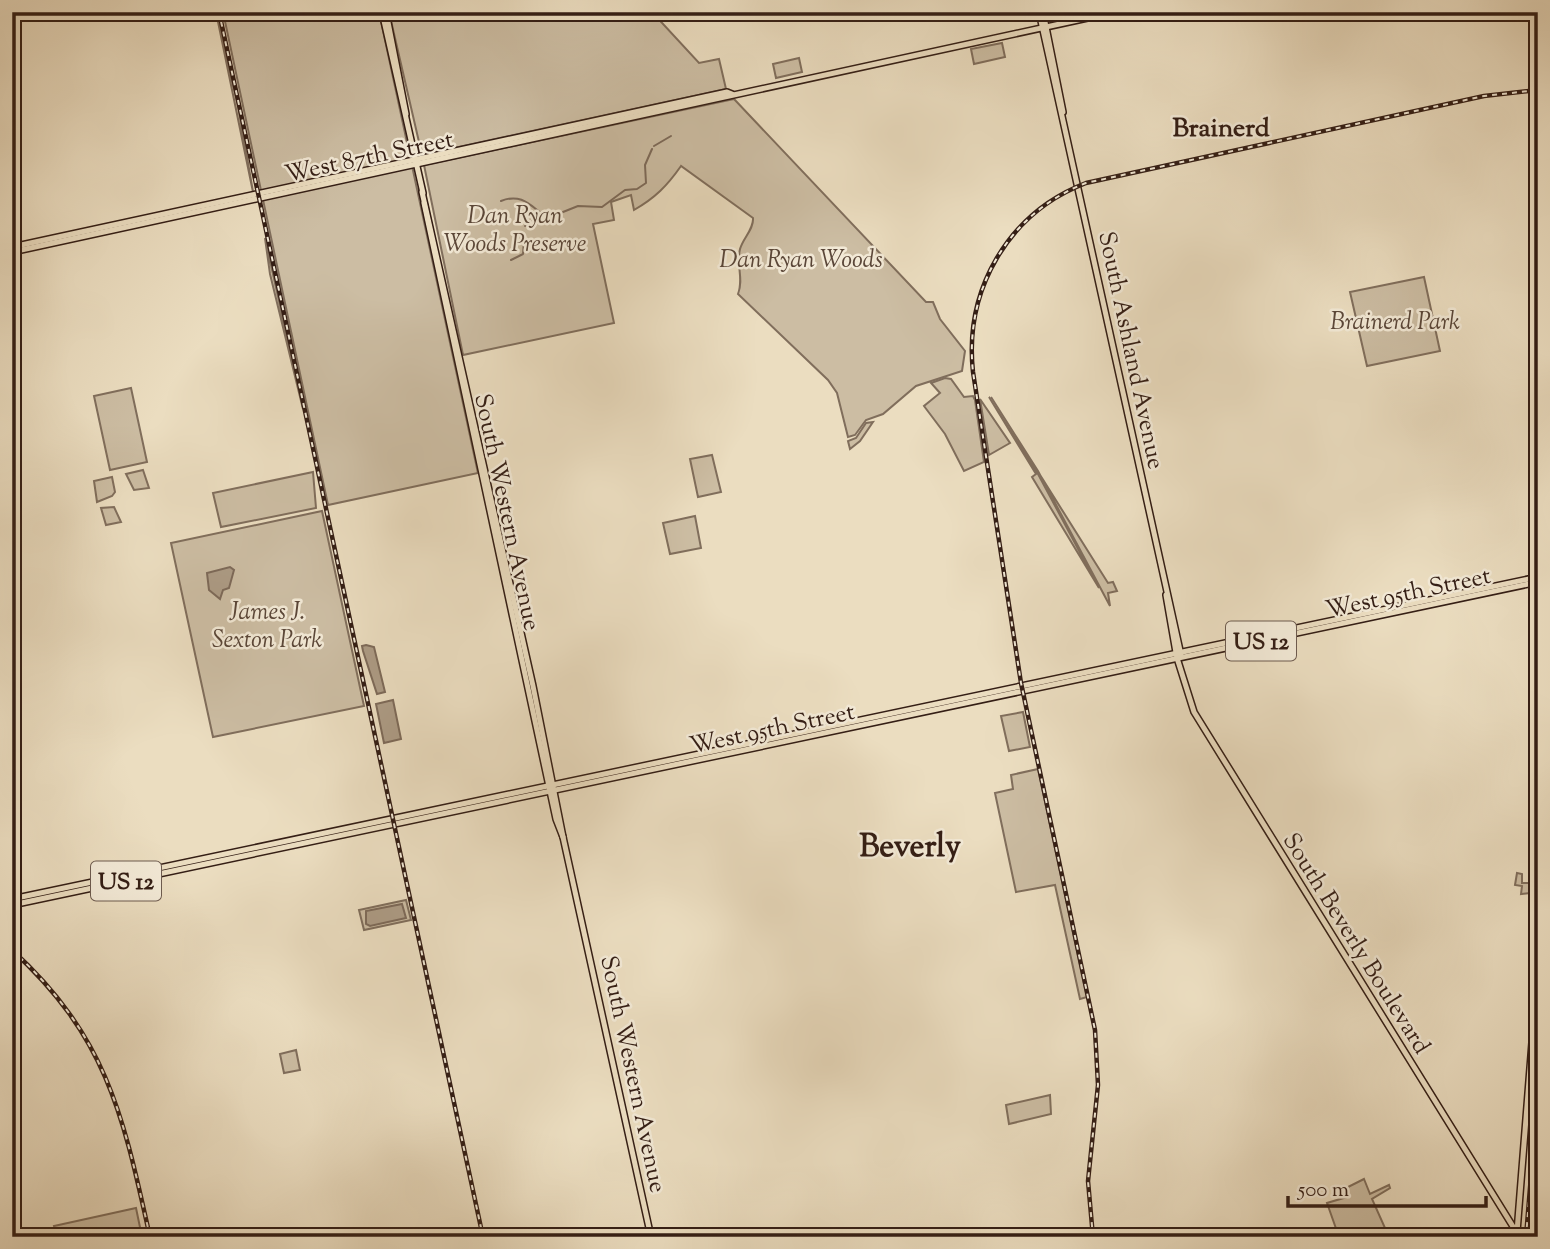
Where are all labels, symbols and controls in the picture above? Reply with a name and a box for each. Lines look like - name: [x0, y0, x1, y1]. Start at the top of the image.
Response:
- district label: Brainerd: [1172, 111, 1270, 148]
- street label: West 87th Street: [282, 123, 457, 192]
- park label: Dan Ryan Woods Preserve: [444, 200, 586, 262]
- street label: South Ashland Avenue: [1088, 228, 1172, 472]
- park label: Dan Ryan Woods: [719, 244, 883, 278]
- park label: Brainerd Park: [1330, 306, 1460, 340]
- street label: South Western Avenue: [464, 391, 548, 634]
- street label: West 95th Street: [1323, 560, 1494, 628]
- park label: James J. Sexton Park: [212, 596, 322, 658]
- road number: US 12: [1226, 622, 1296, 660]
- street label: West 95th Street: [687, 696, 858, 764]
- district label: Beverly: [859, 825, 961, 871]
- street label: South Beverly Boulevard: [1273, 827, 1438, 1062]
- road number: US 12: [91, 862, 161, 900]
- street label: South Western Avenue: [590, 953, 674, 1196]
- scale bar: [1288, 1165, 1485, 1209]
- text: 500 m: [1297, 1176, 1349, 1206]

